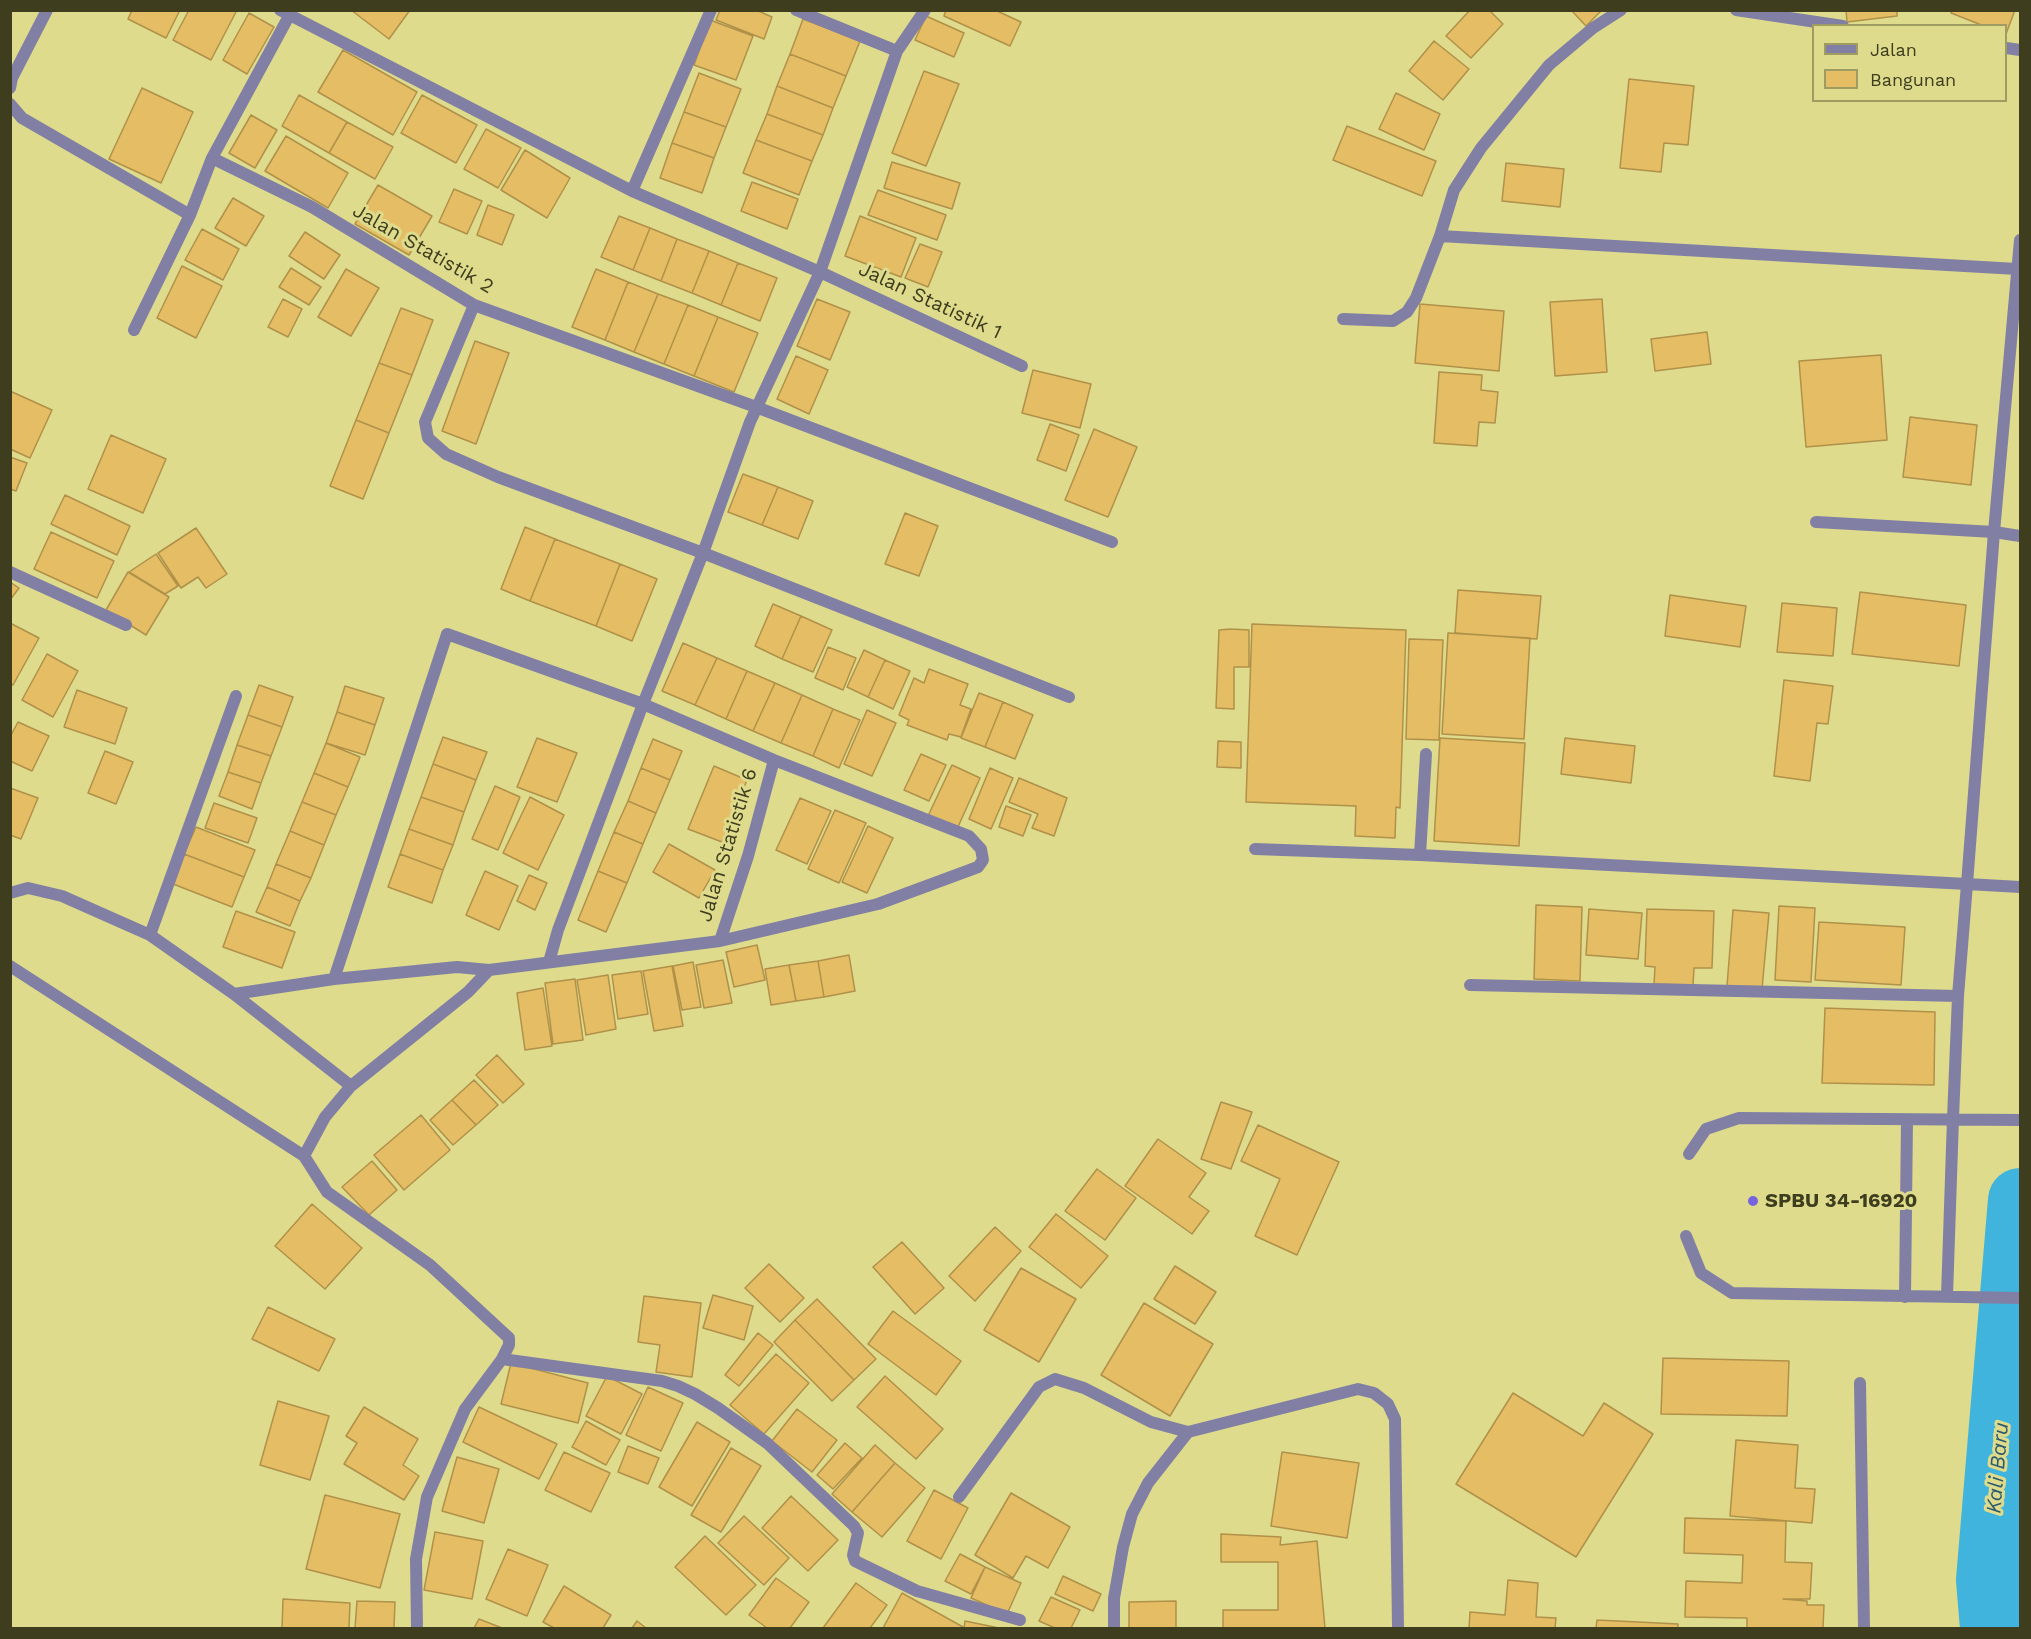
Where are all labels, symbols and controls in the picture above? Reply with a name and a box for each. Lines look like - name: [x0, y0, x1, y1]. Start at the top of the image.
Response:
- legend: [1812, 24, 2007, 102]
- text: Jalan: [1870, 39, 1917, 60]
- text: Bangunan: [1870, 69, 1956, 90]
- street label: Jalan Statistik 2: [348, 199, 498, 299]
- street label: Jalan Statistik 1: [855, 257, 1005, 345]
- street label: Jalan Statistik 6: [693, 765, 763, 925]
- place label: SPBU 34-16920: [1765, 1189, 1917, 1213]
- marker: SPBU 34-16920: [1746, 1194, 1760, 1208]
- water label: Kali Baru: [1981, 1421, 2015, 1515]

